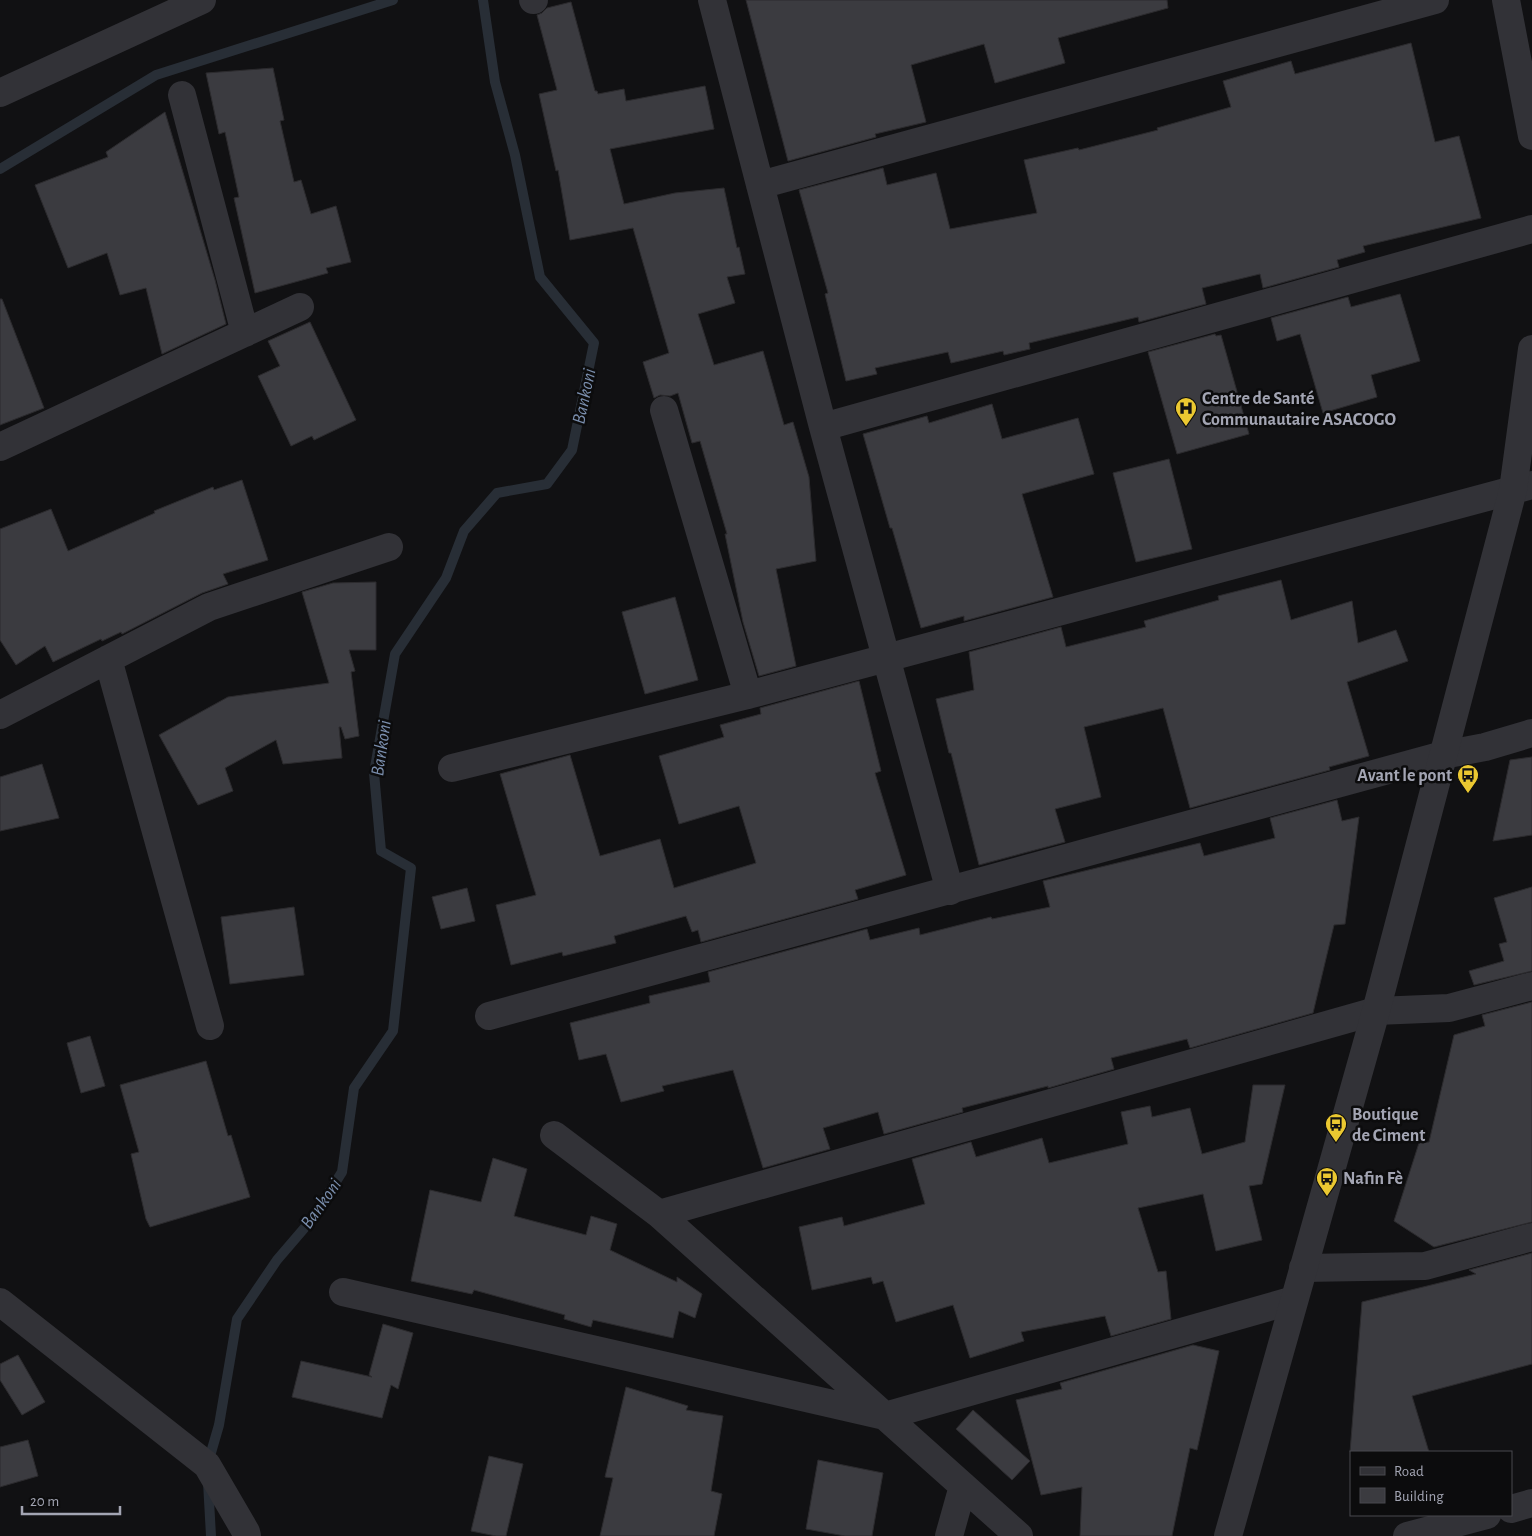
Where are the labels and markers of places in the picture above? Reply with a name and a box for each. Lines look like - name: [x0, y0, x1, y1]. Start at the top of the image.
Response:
- place label: Centre de Santé Communautaire ASACOGO: [1202, 390, 1396, 429]
- hospital icon: Centre de Santé Communautaire ASACOGO: [1174, 396, 1198, 427]
- bus stop icon: Avant le pont: [1456, 763, 1480, 794]
- place label: Avant le pont: [1357, 767, 1452, 785]
- place label: Boutique de Ciment: [1352, 1106, 1425, 1145]
- bus stop icon: Boutique de Ciment: [1324, 1112, 1348, 1143]
- bus stop icon: Nafin Fè: [1315, 1166, 1339, 1197]
- place label: Nafin Fè: [1343, 1170, 1403, 1188]

